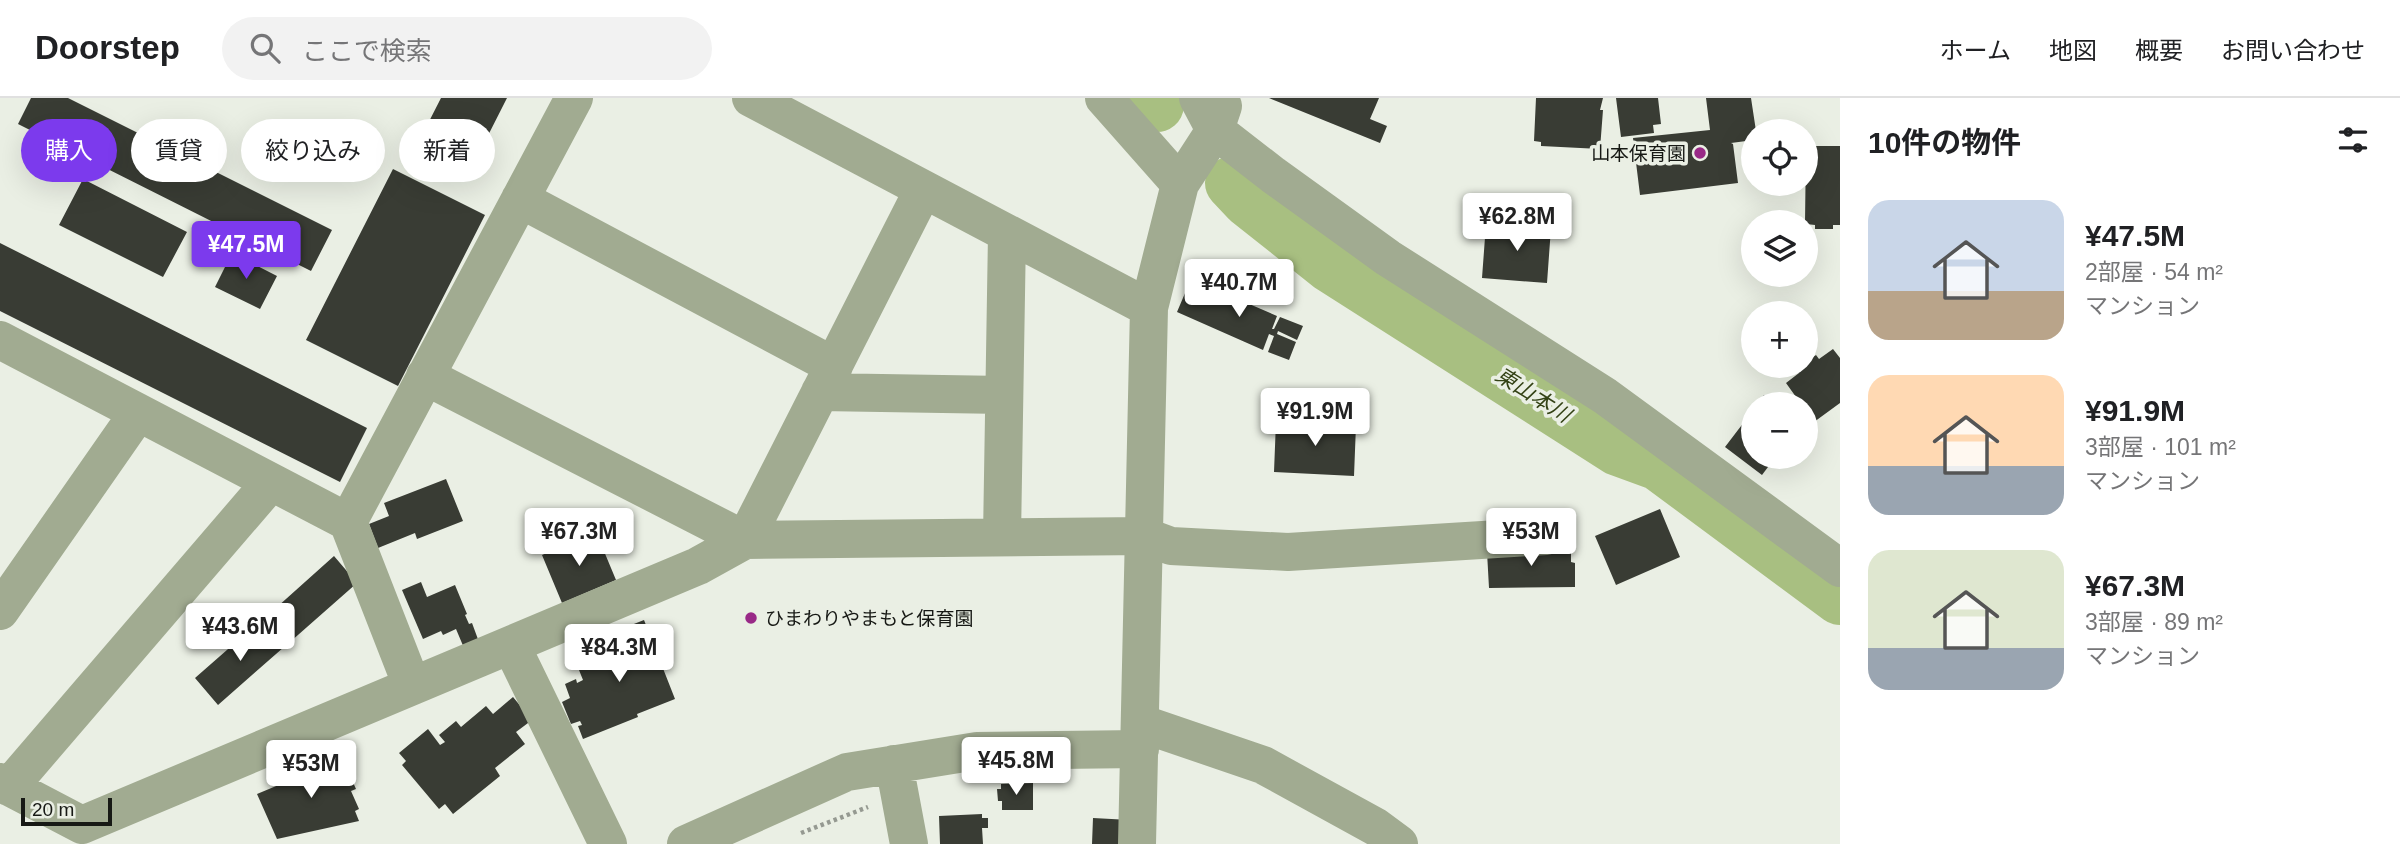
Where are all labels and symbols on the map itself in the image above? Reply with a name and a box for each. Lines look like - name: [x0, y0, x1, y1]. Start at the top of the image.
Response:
- place label: 山本保育園: [1591, 143, 1686, 164]
- marker: 山本保育園: [1692, 145, 1708, 161]
- pin: ¥62.8M: [1460, 194, 1574, 253]
- pin: ¥47.5M: [189, 222, 303, 281]
- pin: ¥40.7M: [1182, 260, 1296, 319]
- water label: 東山本川: [1492, 363, 1577, 428]
- pin: ¥91.9M: [1258, 388, 1372, 448]
- pin: ¥67.3M: [522, 508, 636, 568]
- pin: ¥53M: [1490, 508, 1572, 568]
- pin: ¥43.6M: [183, 603, 297, 663]
- place label: ひまわりやまもと保育園: [765, 608, 974, 629]
- marker: ひまわりやまもと保育園: [743, 610, 759, 626]
- pin: ¥84.3M: [562, 624, 676, 684]
- pin: ¥45.8M: [959, 738, 1073, 797]
- pin: ¥53M: [270, 740, 352, 800]
- scale bar: [21, 795, 112, 827]

